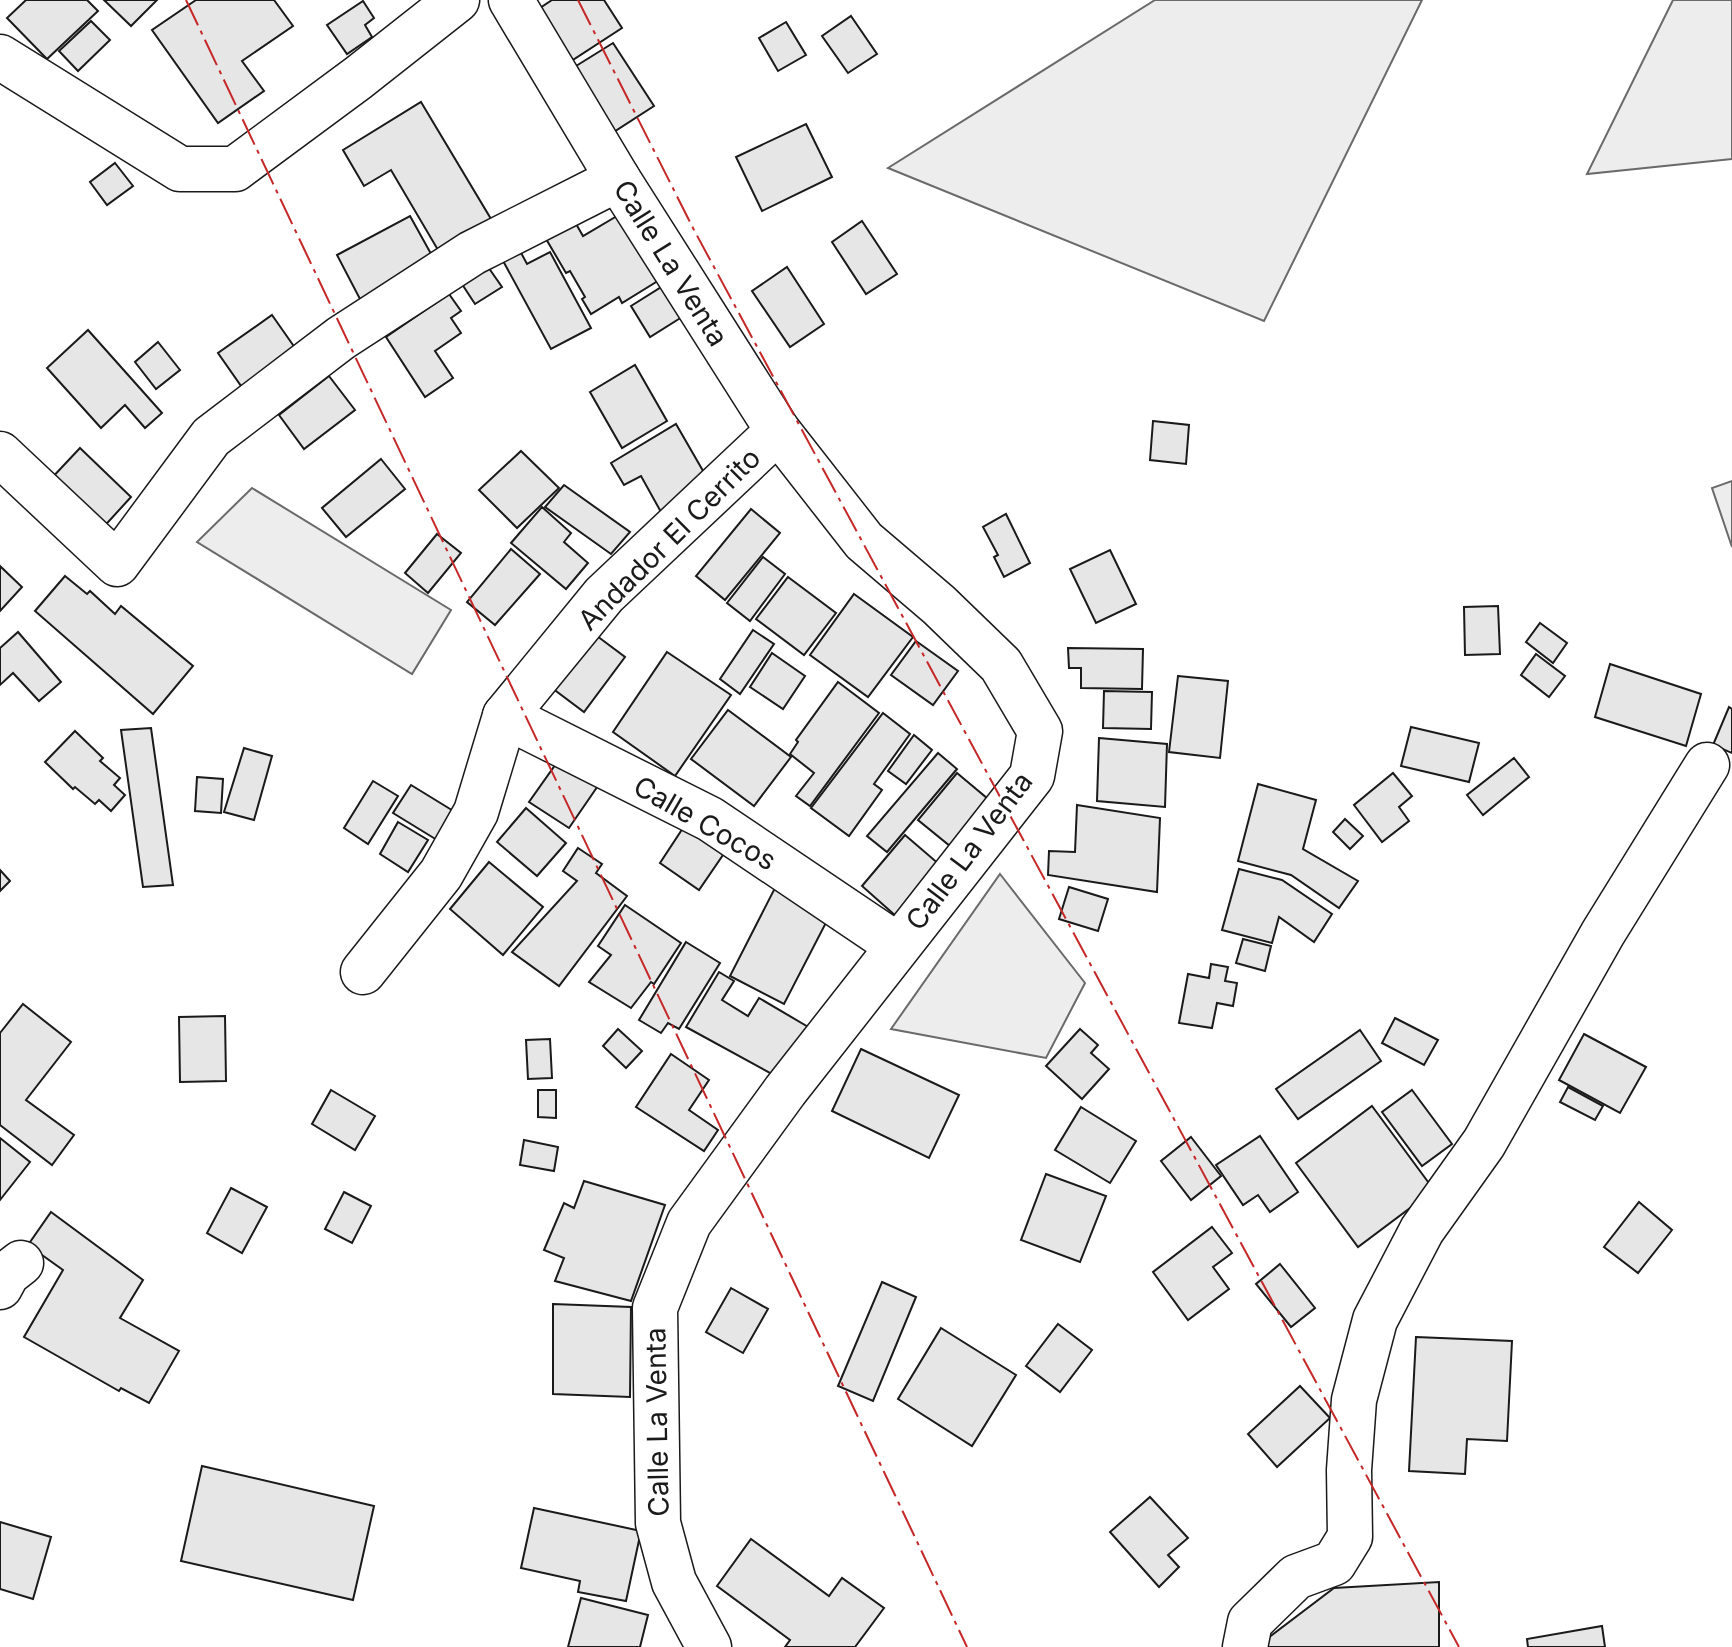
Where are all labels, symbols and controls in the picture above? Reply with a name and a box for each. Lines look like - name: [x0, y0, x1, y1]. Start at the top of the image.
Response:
- street label: Calle La Venta: [606, 174, 736, 352]
- street label: Andador El Cerrito: [571, 441, 767, 637]
- street label: Calle La Venta: [899, 765, 1039, 937]
- street label: Calle Cocos: [628, 769, 782, 877]
- street label: Calle La Venta: [638, 1327, 676, 1517]

